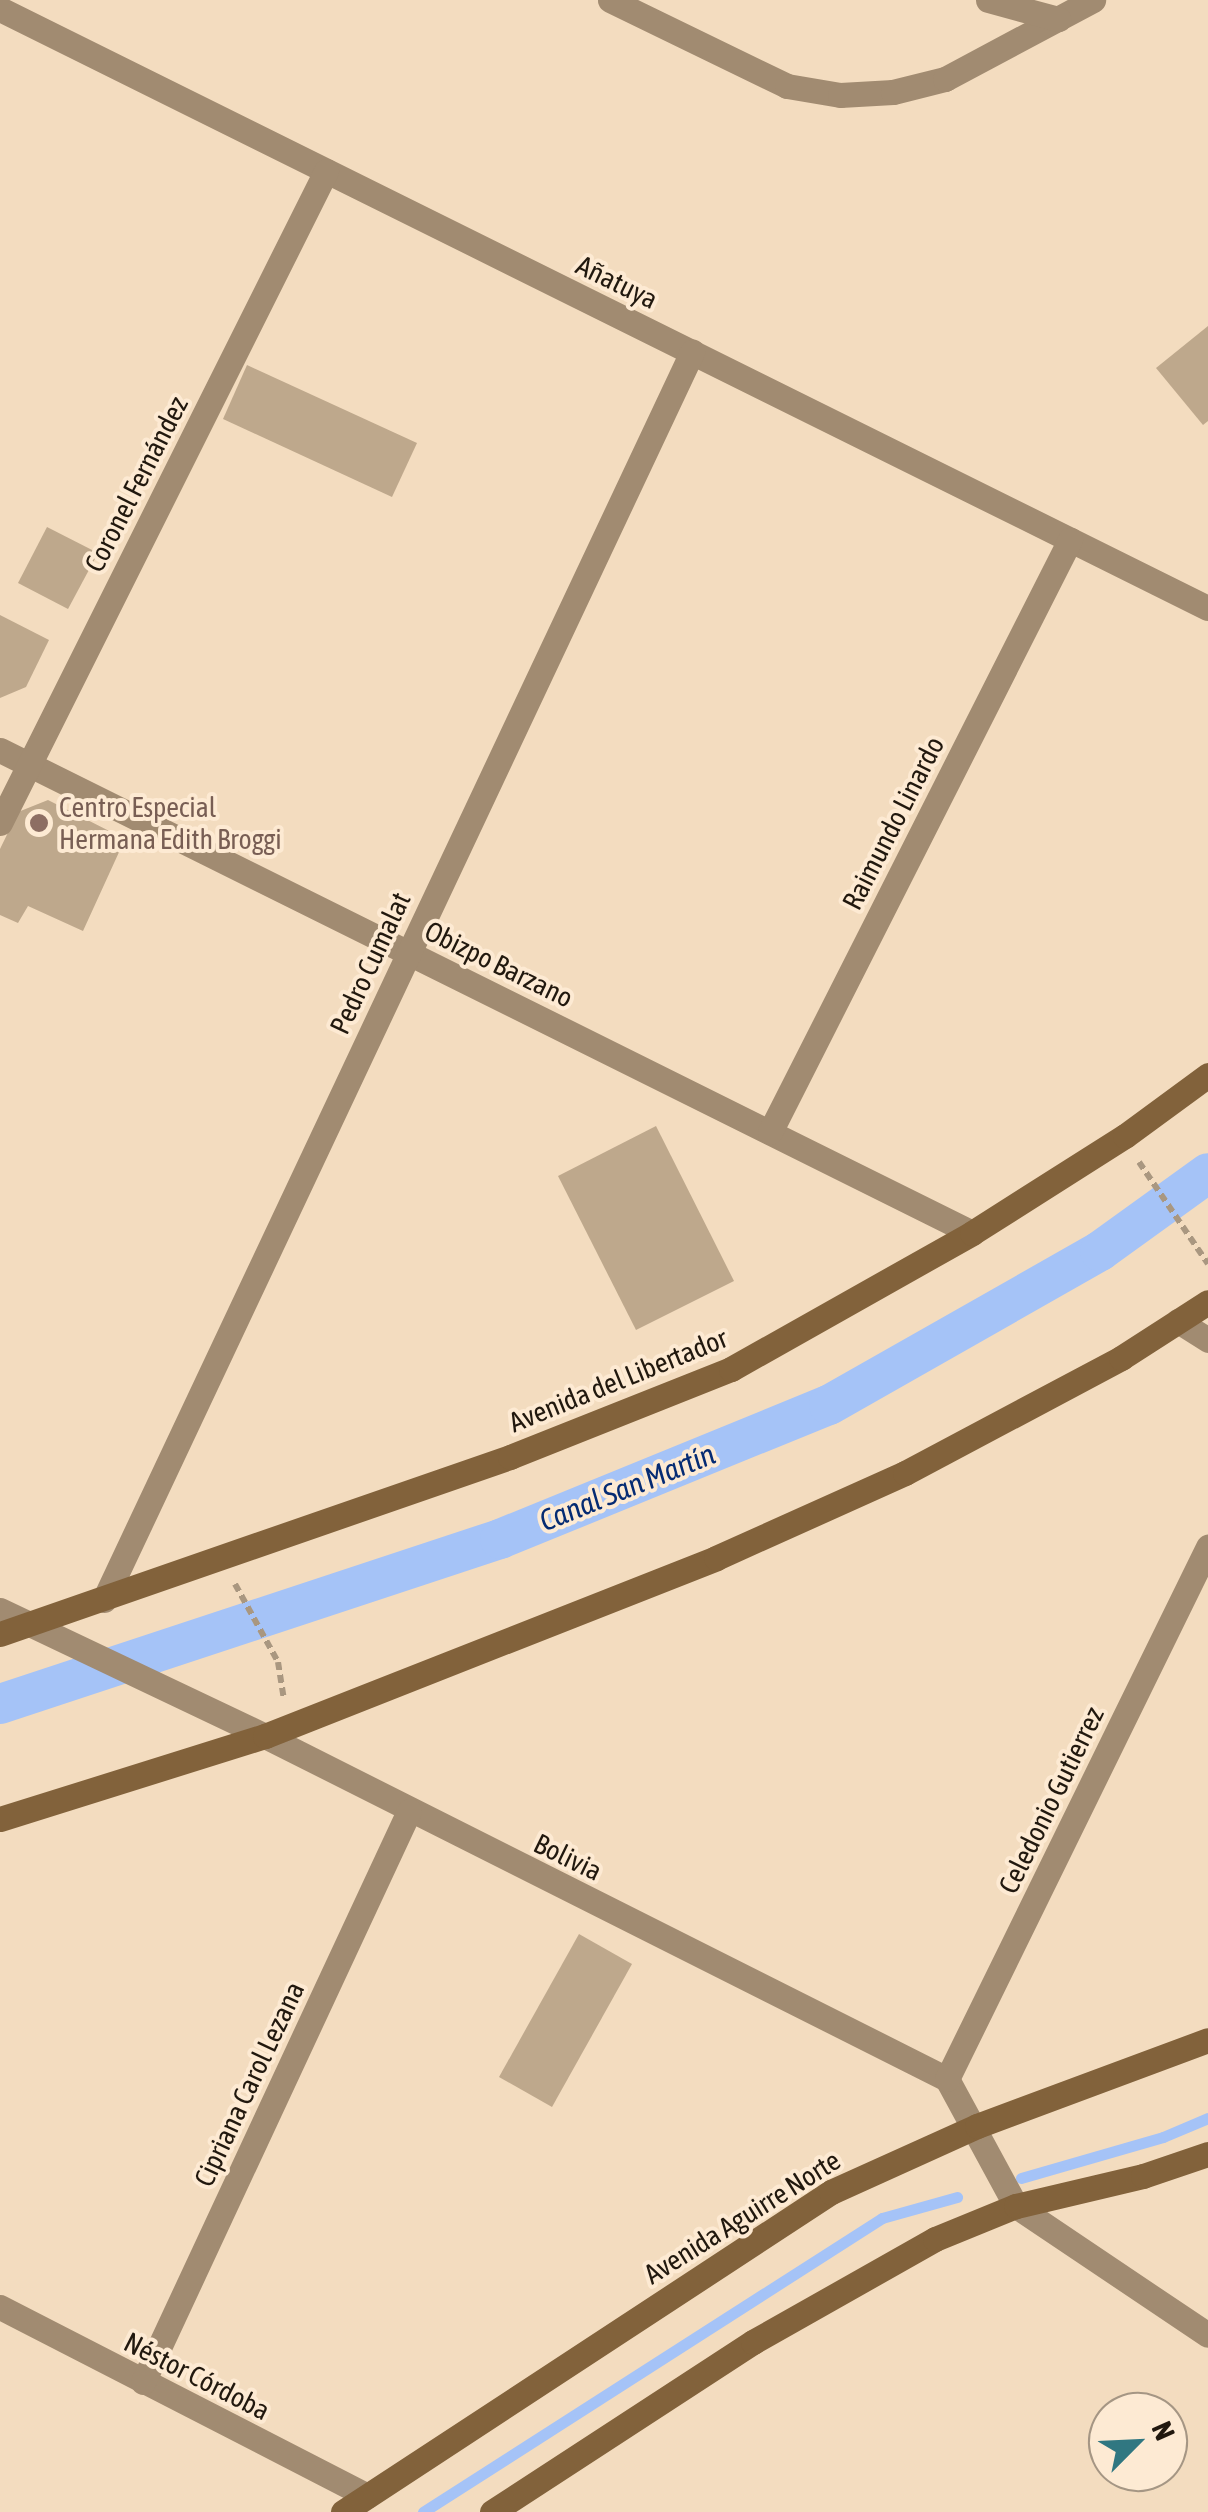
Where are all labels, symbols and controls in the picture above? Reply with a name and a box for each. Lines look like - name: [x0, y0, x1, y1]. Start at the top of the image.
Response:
- street label: Añatuya: [571, 248, 663, 316]
- street label: Coronel Fernández: [77, 391, 195, 577]
- street label: Raimundo Linardo: [835, 731, 951, 915]
- place label: Centro Especial Hermana Edith Broggi: [59, 790, 282, 856]
- marker: Centro Especial Hermana Edith Broggi: [28, 812, 50, 834]
- street label: Pedro Cumalat: [323, 887, 417, 1039]
- street label: Obizpo Barzano: [419, 914, 579, 1014]
- street label: Avenida del Libertador: [504, 1321, 732, 1439]
- water label: Canal San Martín: [534, 1435, 720, 1539]
- street label: Celedonio Gutierrez: [991, 1701, 1111, 1899]
- street label: Bolivia: [529, 1826, 607, 1888]
- street label: Cipriana Carol Lezana: [187, 1976, 311, 2192]
- street label: Avenida Aguirre Norte: [638, 2143, 846, 2291]
- street label: Néstor Córdoba: [119, 2325, 275, 2427]
- north arrow: [1088, 2392, 1188, 2492]
- text: N: [1146, 2417, 1182, 2445]

